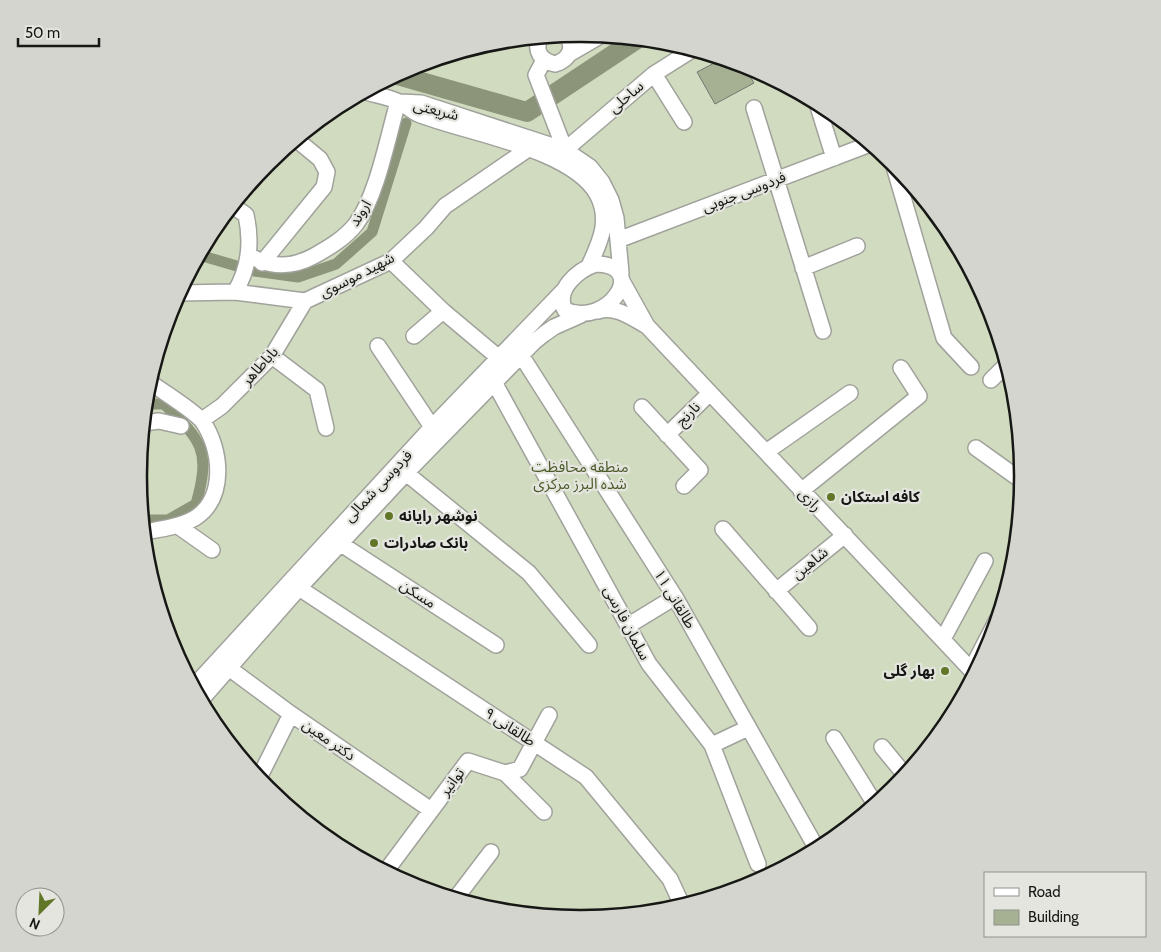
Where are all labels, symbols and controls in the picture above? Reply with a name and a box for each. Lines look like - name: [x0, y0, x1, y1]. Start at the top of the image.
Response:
- scale bar: [18, 15, 99, 47]
- text: 50 m: [25, 24, 60, 42]
- street label: ساحلی: [605, 77, 647, 117]
- street label: شریعتی: [411, 96, 461, 124]
- street label: فردوسی جنوبی: [700, 168, 789, 216]
- street label: اروند: [345, 196, 375, 230]
- street label: شهید موسوی: [317, 248, 398, 302]
- street label: باباطاهر: [237, 343, 282, 390]
- street label: نارنج: [672, 398, 706, 432]
- street label: فردوسی شمالی: [340, 446, 416, 526]
- park label: منطقه محافظت شده البرز مرکزی: [531, 458, 629, 493]
- street label: رازی: [795, 485, 825, 515]
- place label: کافه استکان: [841, 488, 920, 506]
- marker: کافه استکان: [825, 491, 837, 503]
- place label: نوشهر رایانه: [399, 507, 478, 525]
- marker: نوشهر رایانه: [383, 510, 395, 522]
- place label: بانک صادرات: [384, 534, 468, 552]
- marker: بانک صادرات: [368, 537, 380, 549]
- street label: شاهین: [788, 543, 832, 583]
- street label: طالقانی ۱۱: [650, 566, 700, 632]
- street label: مسکن: [397, 576, 439, 612]
- street label: سلمان فارسی: [600, 583, 654, 664]
- place label: بهار گلی: [883, 662, 935, 680]
- marker: بهار گلی: [939, 665, 951, 677]
- street label: طالقانی ۹: [481, 704, 539, 750]
- street label: دکتر معین: [299, 715, 359, 765]
- street label: توانیر: [435, 764, 468, 800]
- legend: [984, 872, 1146, 937]
- text: Road: [1028, 883, 1061, 901]
- north arrow: [15, 887, 65, 937]
- text: Building: [1028, 908, 1079, 926]
- text: N: [27, 914, 43, 934]

